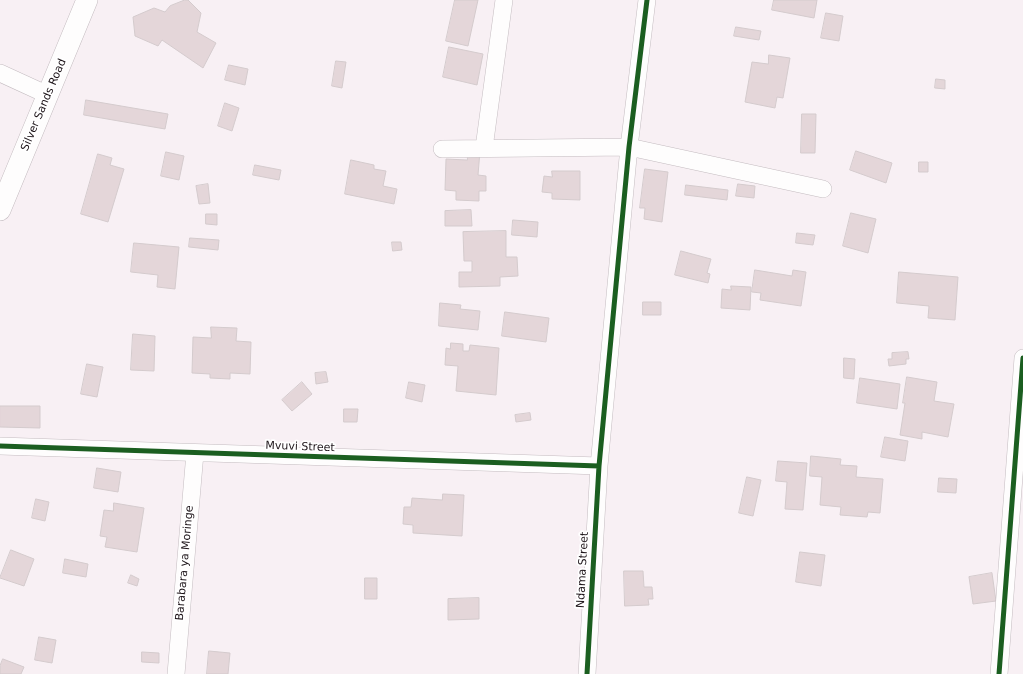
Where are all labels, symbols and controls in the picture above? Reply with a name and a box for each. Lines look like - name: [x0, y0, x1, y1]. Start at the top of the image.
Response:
- street label: Silver Sands Road: [19, 57, 69, 153]
- street label: Mvuvi Street: [265, 439, 335, 455]
- street label: Barabara ya Moringe: [173, 505, 197, 621]
- street label: Ndama Street: [574, 532, 592, 608]

